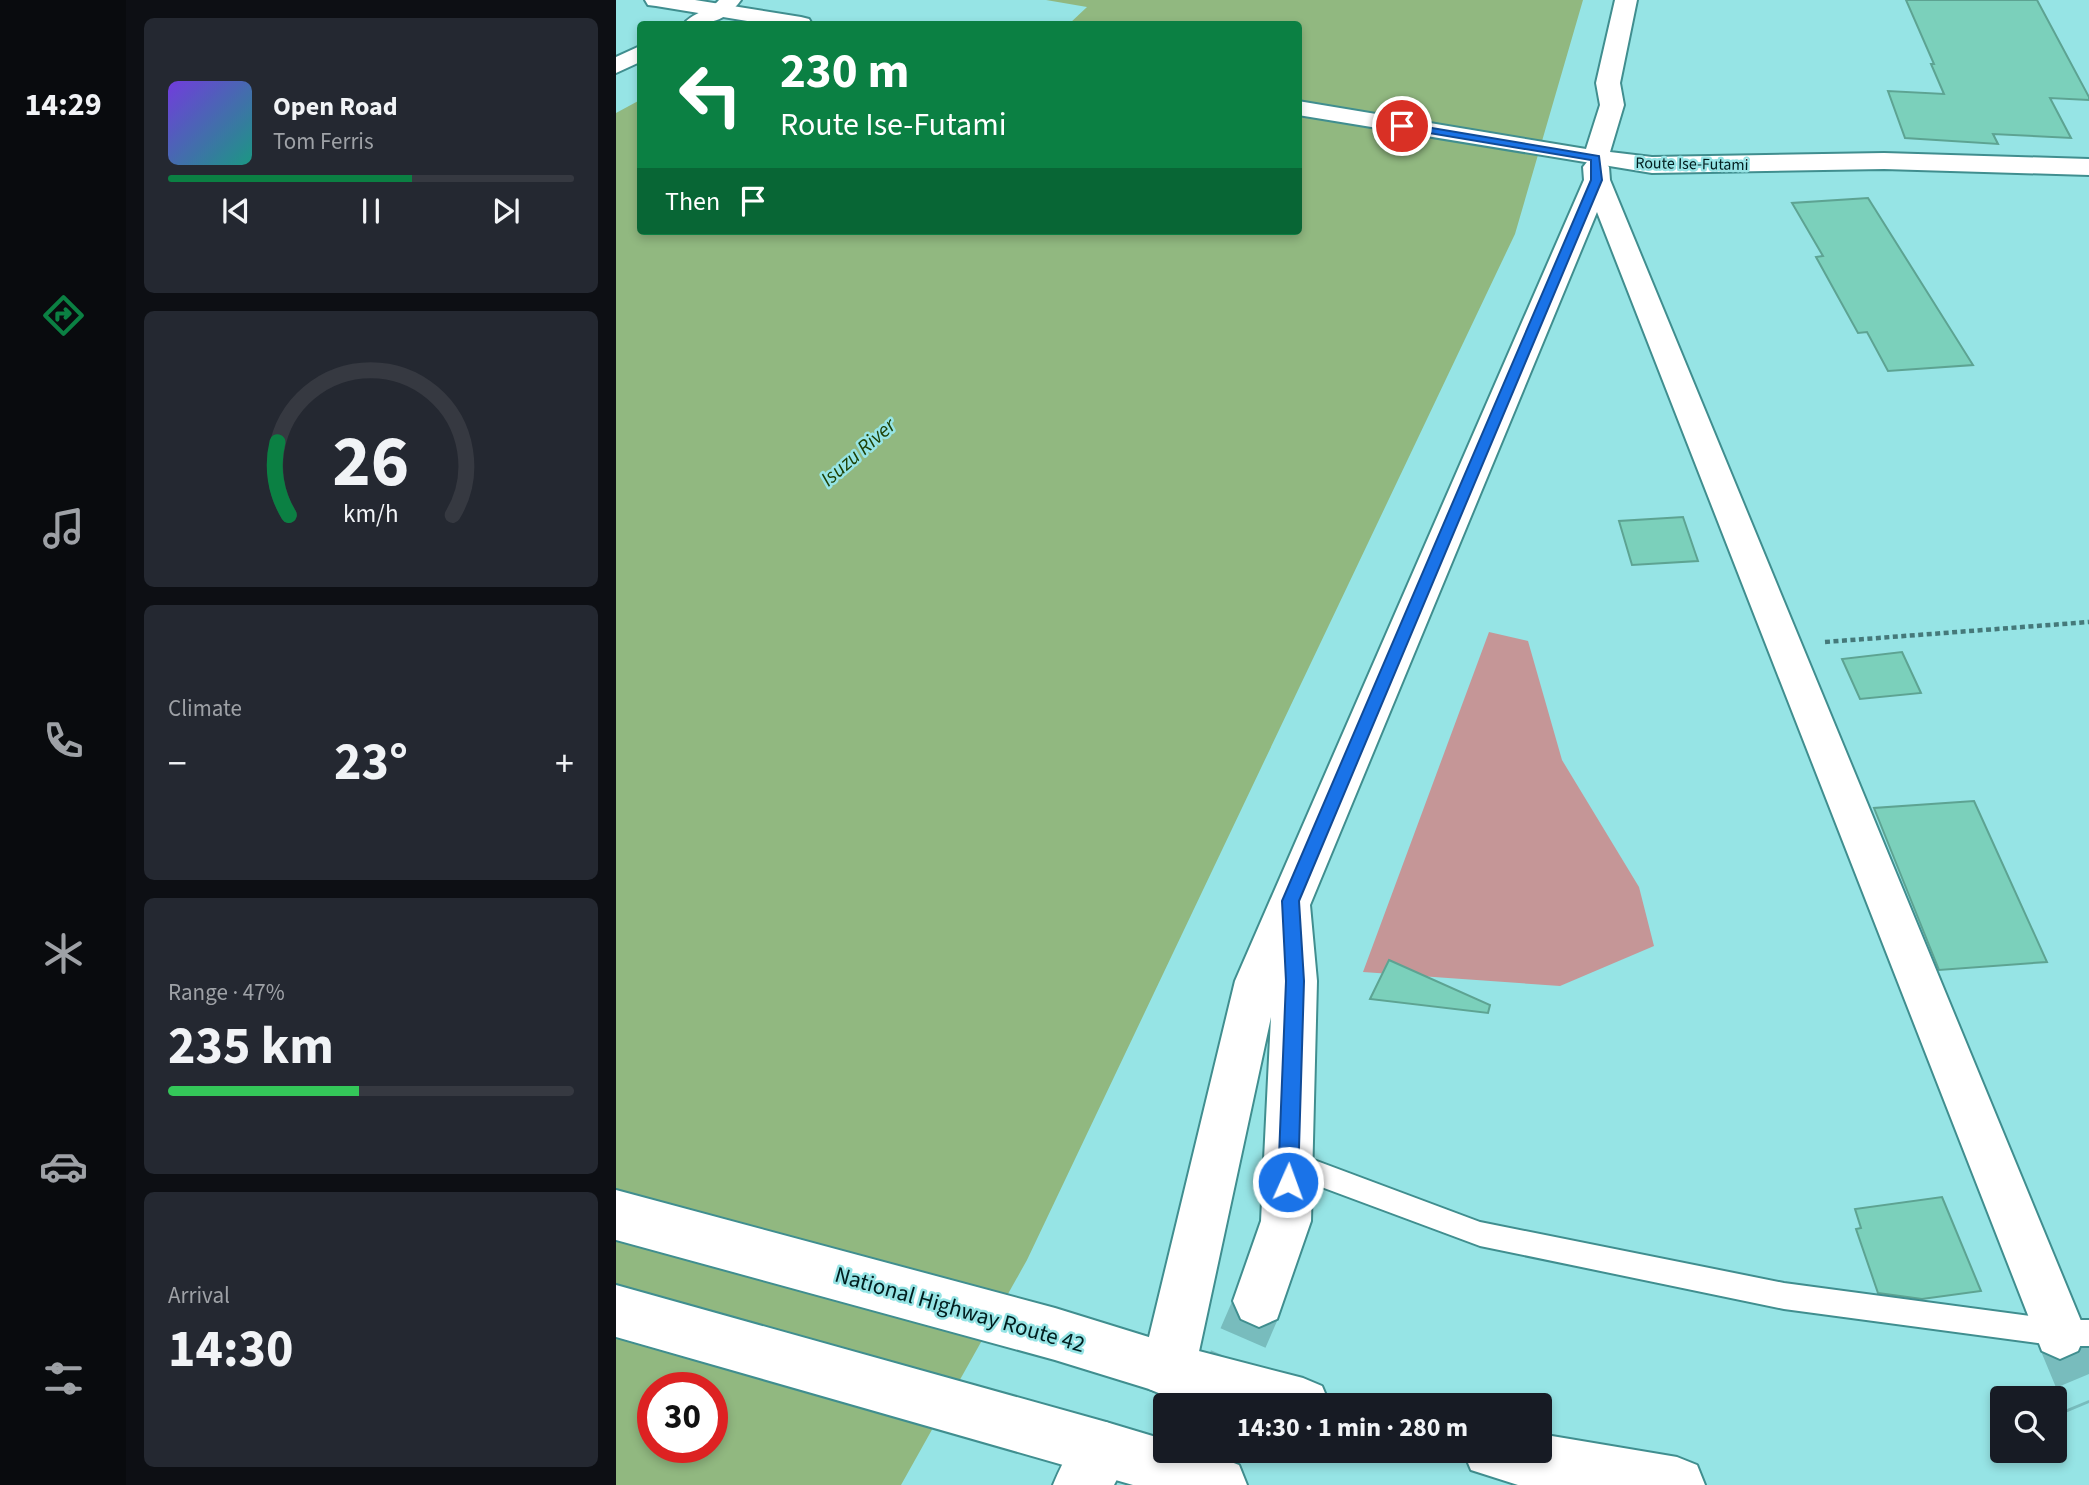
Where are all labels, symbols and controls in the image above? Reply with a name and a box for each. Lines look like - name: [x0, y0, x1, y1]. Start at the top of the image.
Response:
- text: 230 m: [780, 37, 909, 107]
- icon: left: [665, 49, 756, 140]
- text: 14:29: [24, 82, 102, 128]
- text: Open Road: [273, 88, 398, 125]
- pin: [1372, 96, 1432, 156]
- text: Route Ise-Futami: [780, 102, 1007, 148]
- icon: arrive: [1383, 107, 1421, 145]
- text: Tom Ferris: [273, 125, 374, 158]
- street label: Route Ise-Futami: [1635, 152, 1749, 176]
- icon: arrive: [734, 182, 772, 220]
- text: Then: [665, 183, 720, 220]
- icon: previous: [217, 192, 255, 230]
- icon: pause: [352, 192, 390, 230]
- icon: next: [487, 192, 525, 230]
- icon: directions: [39, 291, 88, 340]
- water label: Isuzu River: [814, 410, 903, 493]
- text: 26: [333, 411, 409, 515]
- text: km/h: [343, 496, 399, 532]
- icon: music: [39, 504, 88, 553]
- text: Climate: [168, 692, 242, 725]
- icon: phone: [39, 716, 88, 765]
- text: 23°: [334, 726, 408, 800]
- text: −: [168, 737, 187, 791]
- text: +: [555, 737, 574, 791]
- icon: climate: [39, 929, 88, 978]
- text: Range · 47%: [168, 976, 285, 1009]
- text: 235 km: [168, 1010, 334, 1084]
- icon: car: [39, 1142, 88, 1191]
- position arrow: [1251, 1145, 1325, 1219]
- street label: National Highway Route 42: [831, 1258, 1089, 1361]
- text: Arrival: [168, 1279, 230, 1312]
- text: 14:30: [168, 1313, 293, 1387]
- icon: filters: [39, 1354, 88, 1403]
- speed limit sign: 30: [637, 1372, 728, 1463]
- map controls: [1990, 1386, 2067, 1463]
- button: search: [1990, 1386, 2067, 1463]
- text: 14:30 · 1 min · 280 m: [1237, 1409, 1468, 1446]

